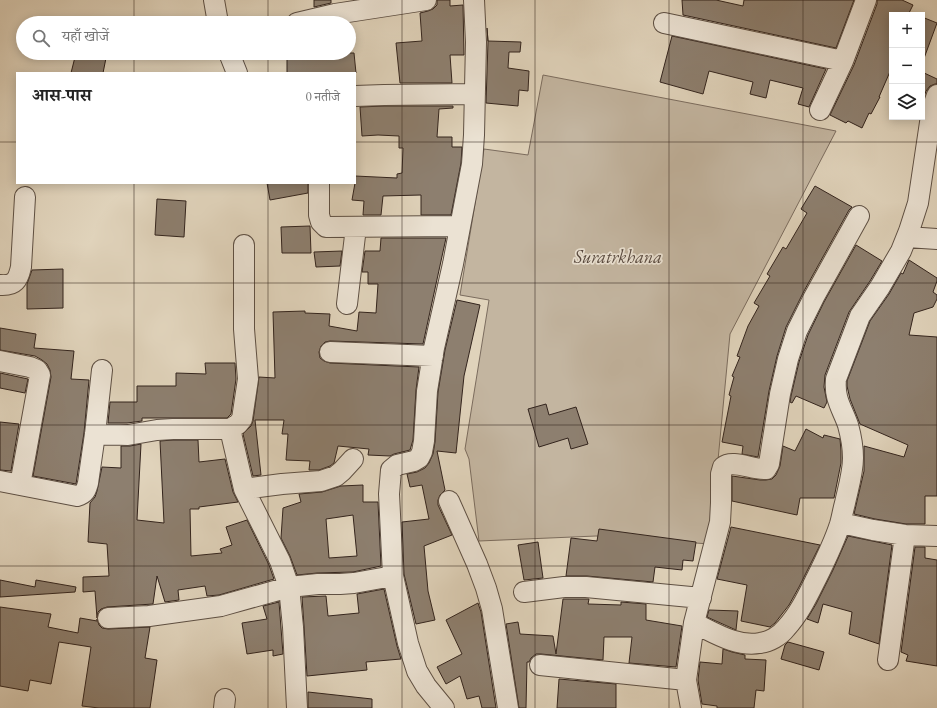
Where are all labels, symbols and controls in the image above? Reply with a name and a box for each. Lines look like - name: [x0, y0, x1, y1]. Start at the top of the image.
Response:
- map controls: [889, 12, 925, 120]
- button: +: [889, 12, 925, 48]
- search box: [16, 16, 356, 60]
- text: यहाँ खोजें: [62, 26, 109, 45]
- icon: search: [30, 27, 52, 49]
- button: −: [889, 48, 925, 84]
- text: आस-पास: [32, 84, 91, 106]
- button: layers: [889, 84, 925, 120]
- text: 0 नतीजे: [306, 88, 340, 105]
- park label: Suratrkhana: [573, 245, 662, 268]

